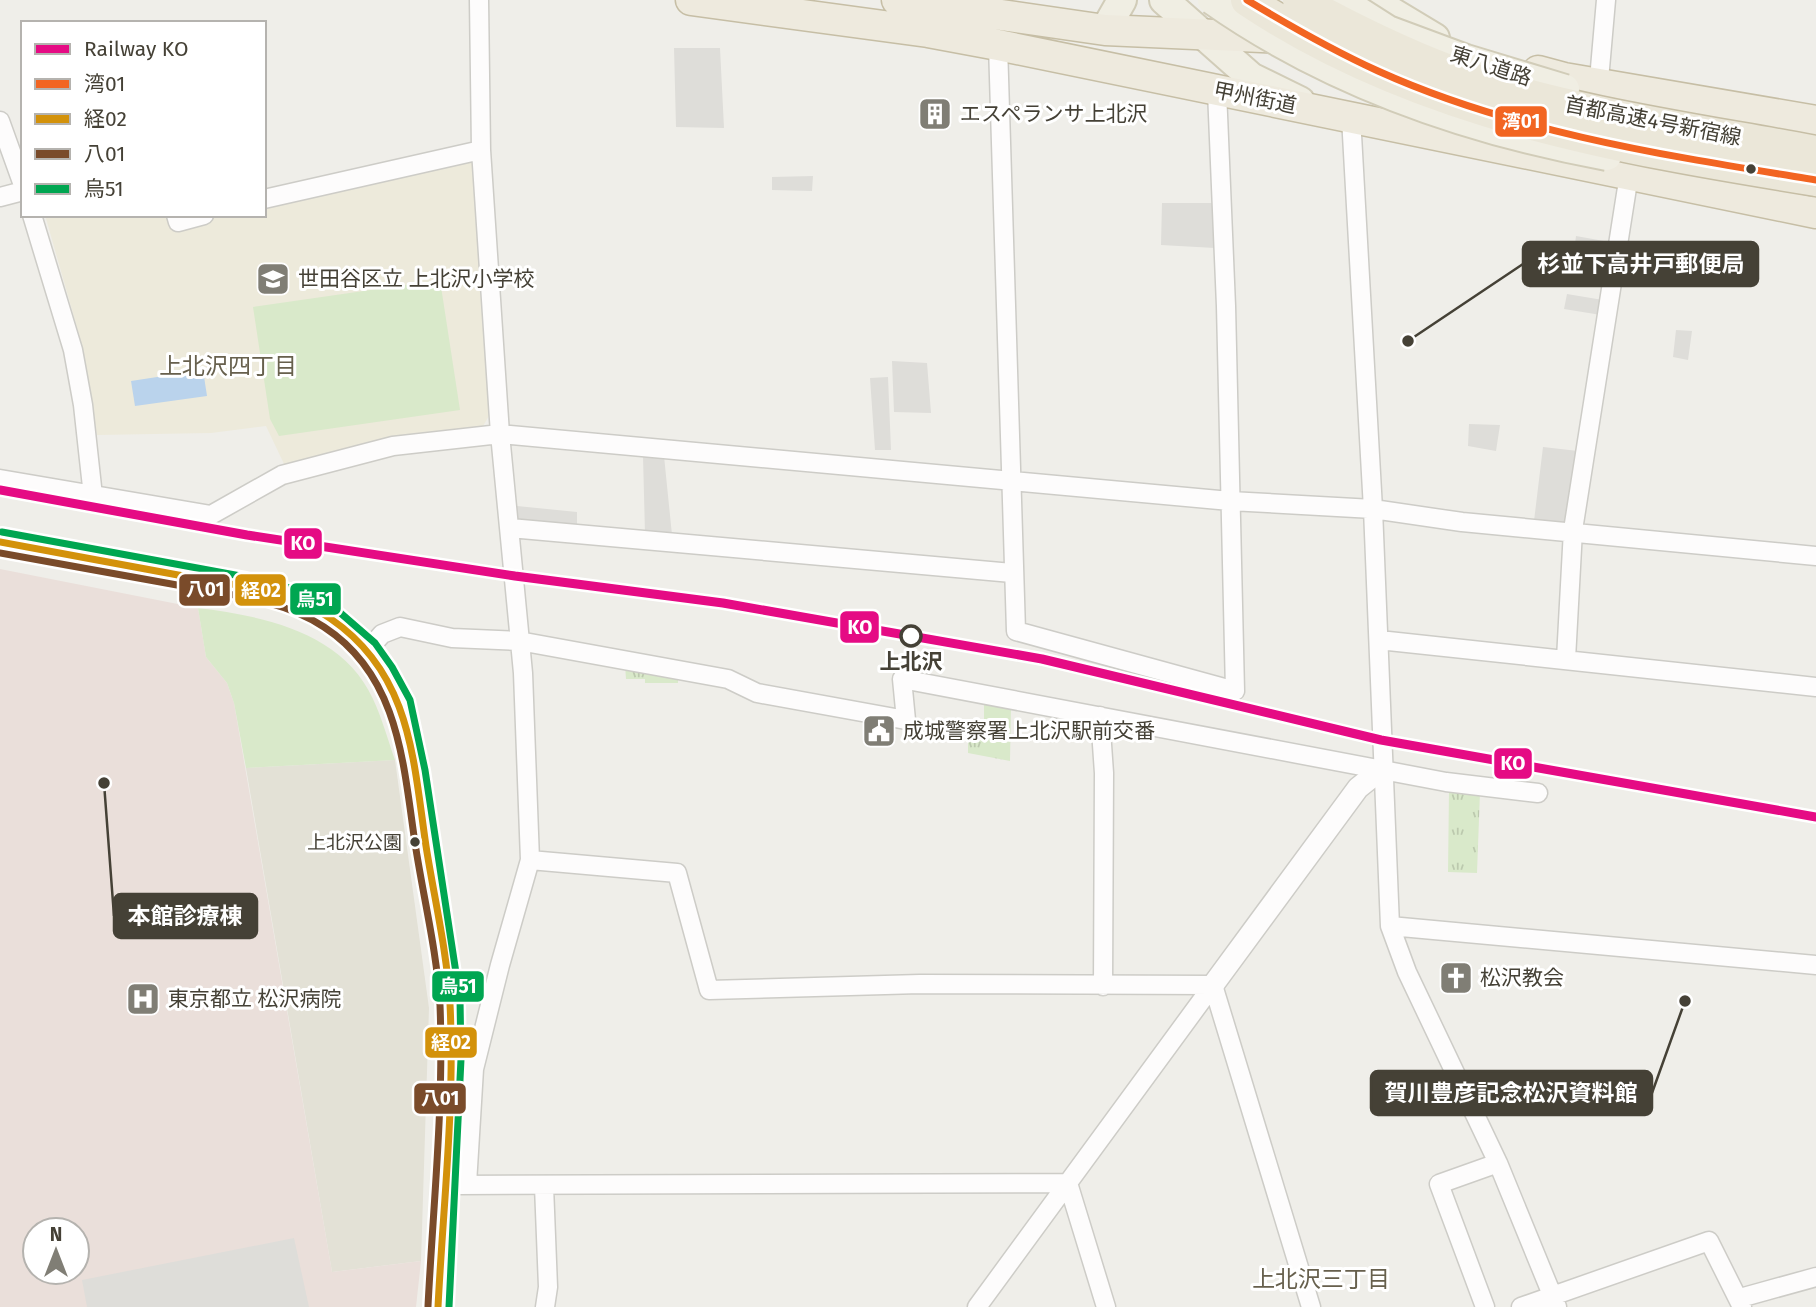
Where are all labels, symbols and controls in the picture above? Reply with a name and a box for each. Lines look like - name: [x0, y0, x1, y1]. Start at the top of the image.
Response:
- legend: [21, 21, 266, 217]
- text: Railway KO: [84, 36, 188, 62]
- street label: 東八道路: [1447, 41, 1535, 91]
- text: 湾01: [84, 71, 125, 97]
- street label: 甲州街道: [1211, 77, 1299, 119]
- street label: 首都高速4号新宿線: [1563, 91, 1743, 151]
- building icon: エスペランサ上北沢: [916, 95, 954, 133]
- place label: エスペランサ上北沢: [960, 101, 1148, 127]
- line badge: 湾01: [1494, 105, 1548, 138]
- text: 経02: [84, 106, 127, 132]
- text: 湾01: [1502, 110, 1540, 133]
- text: 八01: [84, 141, 125, 167]
- unlabelled marker: [1744, 162, 1758, 176]
- text: 烏51: [84, 176, 124, 202]
- callout: 杉並下高井戸郵便局: [1523, 242, 1758, 286]
- text: 杉並下高井戸郵便局: [1538, 250, 1745, 278]
- school or university icon: 世田谷区立 上北沢小学校: [254, 260, 292, 298]
- place label: 世田谷区立 上北沢小学校: [298, 266, 535, 292]
- district label: 上北沢四丁目: [159, 352, 297, 380]
- line badge: KO: [283, 527, 323, 560]
- text: KO: [291, 532, 315, 555]
- line badge: 八01: [178, 573, 231, 607]
- line badge: 経02: [234, 573, 287, 607]
- text: 八01: [186, 578, 224, 601]
- text: 経02: [241, 579, 281, 602]
- line badge: 烏51: [289, 582, 342, 616]
- text: 烏51: [297, 588, 333, 611]
- line badge: KO: [839, 610, 880, 644]
- text: KO: [848, 616, 872, 639]
- marker: 上北沢: [900, 625, 922, 647]
- place label: 上北沢: [880, 649, 943, 675]
- public building icon: 成城警察署上北沢駅前交番: [860, 712, 898, 750]
- place label: 成城警察署上北沢駅前交番: [903, 718, 1155, 744]
- line badge: KO: [1493, 747, 1533, 780]
- text: KO: [1501, 752, 1525, 775]
- place label: 上北沢公園: [307, 831, 402, 854]
- marker: 上北沢公園: [408, 835, 422, 849]
- callout: 本館診療棟: [114, 894, 257, 938]
- text: 本館診療棟: [128, 902, 243, 930]
- church icon: 松沢教会: [1437, 959, 1475, 997]
- place label: 松沢教会: [1480, 965, 1564, 991]
- line badge: 烏51: [431, 970, 485, 1003]
- text: 烏51: [440, 975, 476, 998]
- hospital icon: 東京都立 松沢病院: [124, 980, 162, 1018]
- place label: 東京都立 松沢病院: [168, 986, 342, 1012]
- line badge: 経02: [424, 1026, 478, 1059]
- text: 経02: [431, 1031, 471, 1054]
- callout: 賀川豊彦記念松沢資料館: [1371, 1071, 1652, 1115]
- text: 賀川豊彦記念松沢資料館: [1385, 1079, 1638, 1107]
- line badge: 八01: [413, 1082, 467, 1115]
- text: 八01: [421, 1087, 459, 1110]
- north arrow: [21, 1216, 91, 1286]
- text: N: [50, 1223, 62, 1246]
- district label: 上北沢三丁目: [1252, 1265, 1390, 1293]

